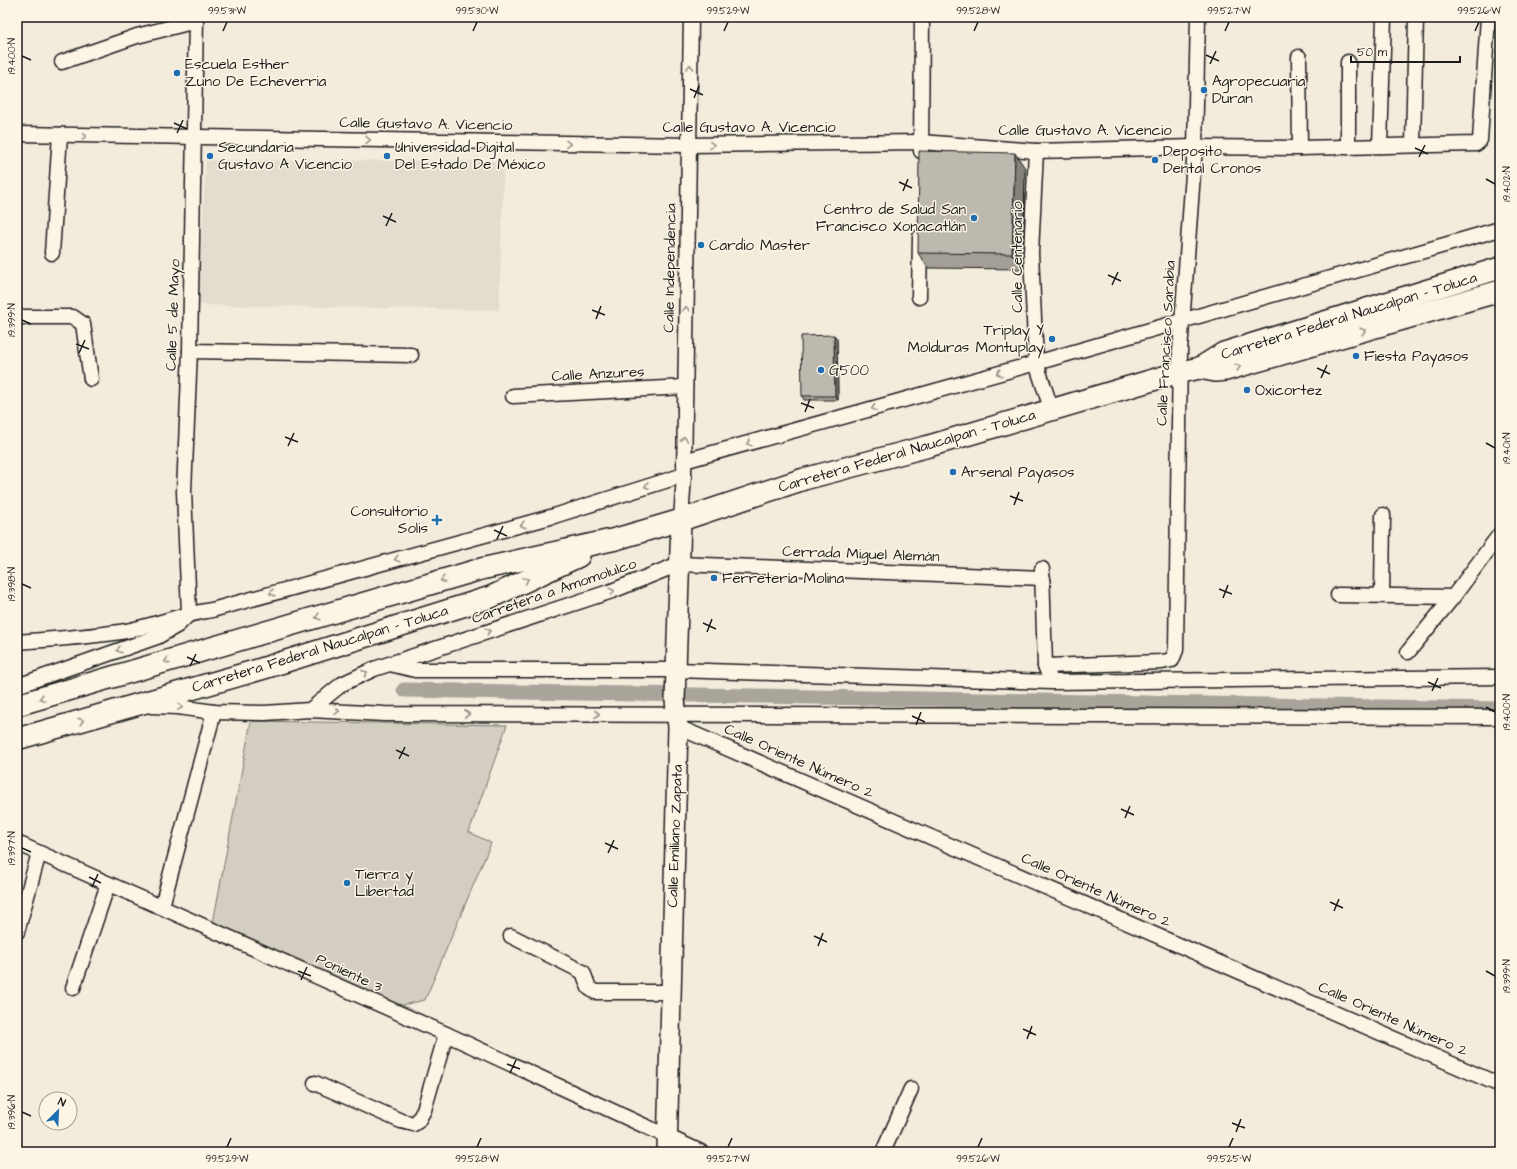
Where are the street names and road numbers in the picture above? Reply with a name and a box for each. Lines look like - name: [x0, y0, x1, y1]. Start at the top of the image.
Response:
- street label: Calle Gustavo A. Vicencio: [339, 112, 513, 136]
- street label: Calle Gustavo A. Vicencio: [662, 117, 836, 138]
- street label: Calle Gustavo A. Vicencio: [998, 120, 1172, 141]
- street label: Calle Centenario: [1007, 201, 1028, 313]
- street label: Calle Independencia: [658, 203, 682, 333]
- street label: Calle 5 de Mayo: [161, 258, 186, 371]
- street label: Calle Francisco Sarabia: [1151, 259, 1181, 426]
- street label: Carretera Federal Naucalpan - Toluca: [1218, 267, 1480, 365]
- street label: Calle Anzures: [551, 361, 646, 387]
- street label: Carretera Federal Naucalpan - Toluca: [776, 404, 1038, 498]
- street label: Cerrada Miguel Alemán: [782, 541, 941, 568]
- street label: Carretera a Amomolulco: [469, 553, 640, 629]
- street label: Carretera Federal Naucalpan - Toluca: [189, 600, 451, 698]
- street label: Calle Oriente Número 2: [721, 719, 877, 804]
- street label: Calle Emiliano Zapata: [662, 764, 688, 908]
- street label: Calle Oriente Número 2: [1018, 848, 1174, 933]
- street label: Poniente 3: [312, 948, 386, 998]
- street label: Calle Oriente Número 2: [1315, 977, 1471, 1062]

